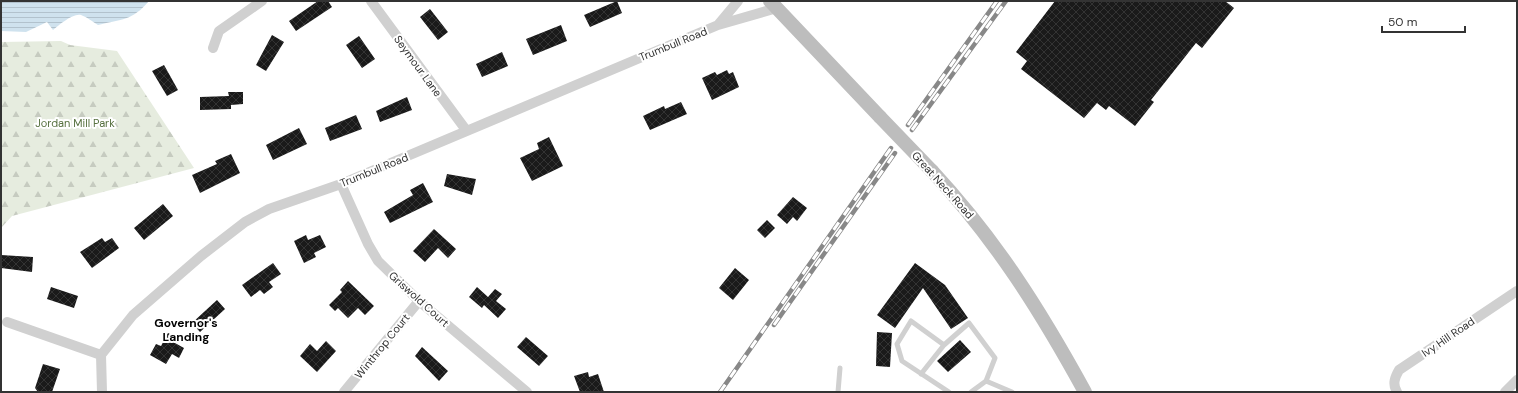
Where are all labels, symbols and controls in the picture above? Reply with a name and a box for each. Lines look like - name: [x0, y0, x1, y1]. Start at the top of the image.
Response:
- scale bar: [1382, 8, 1465, 34]
- text: 50 m: [1388, 14, 1417, 30]
- street label: Trumbull Road: [637, 24, 709, 64]
- street label: Seymour Lane: [391, 33, 445, 99]
- park label: Jordan Mill Park: [35, 116, 115, 130]
- street label: Great Neck Road: [909, 148, 977, 222]
- street label: Trumbull Road: [338, 150, 410, 190]
- street label: Griswold Court: [386, 268, 452, 330]
- street label: Winthrop Court: [352, 311, 412, 381]
- street label: Ivy Hill Road: [1419, 314, 1477, 360]
- district label: Governor's Landing: [154, 315, 218, 345]

